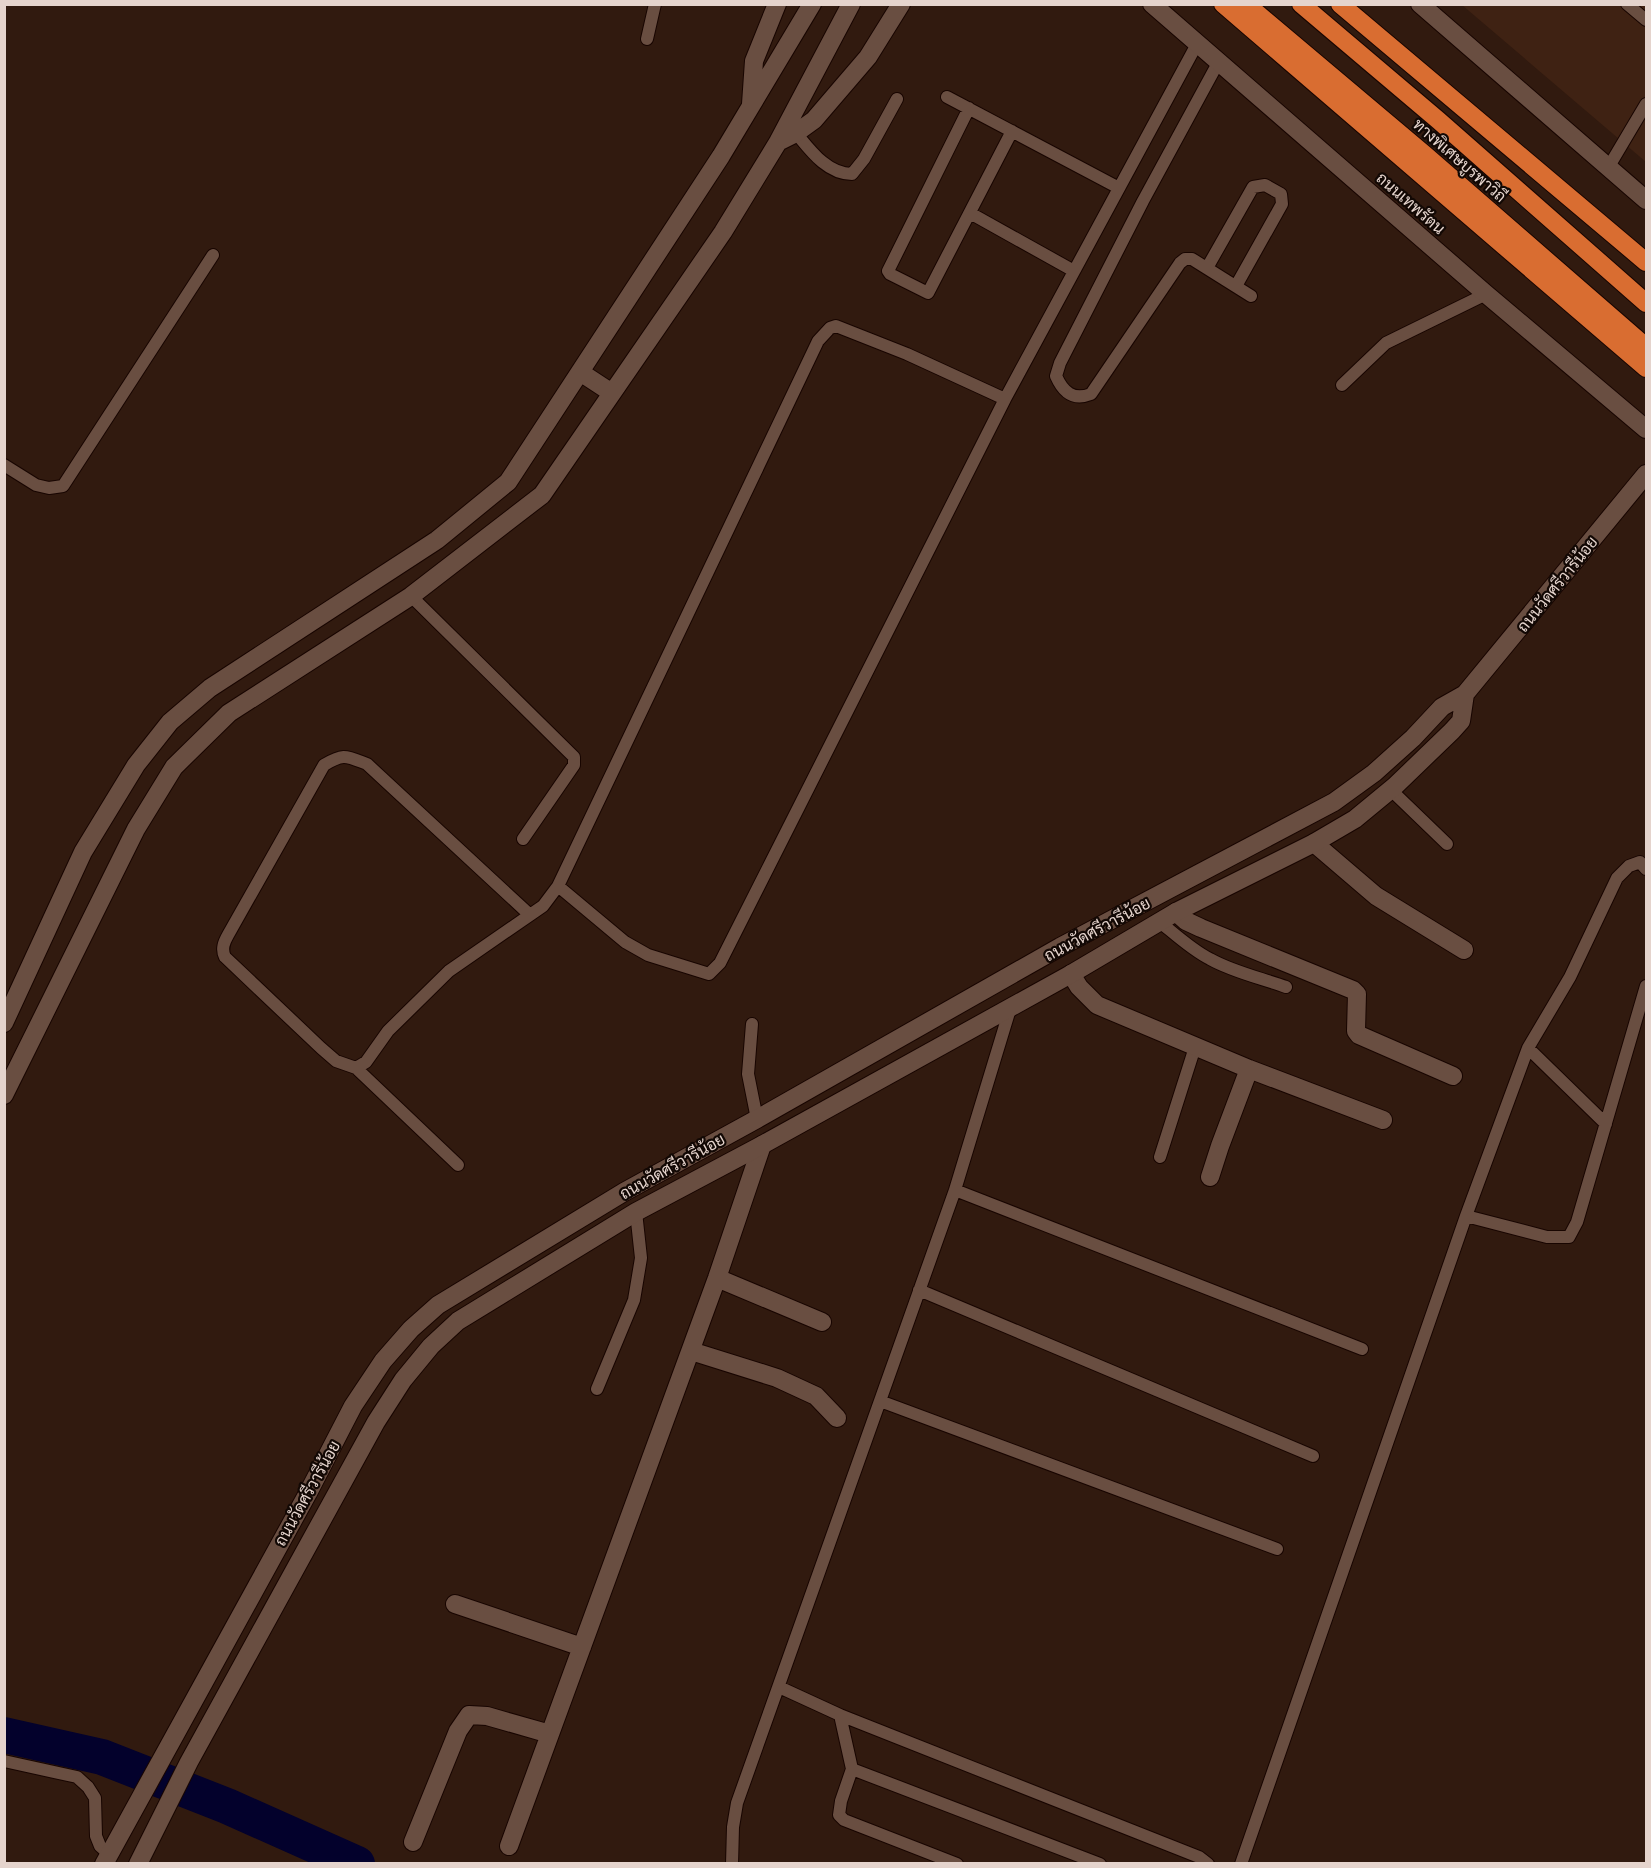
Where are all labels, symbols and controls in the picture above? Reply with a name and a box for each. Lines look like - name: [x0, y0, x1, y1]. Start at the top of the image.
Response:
- street label: ทางพิเศษบูรพาวิถี: [1408, 113, 1511, 208]
- street label: ถนนเทพรัตน: [1373, 168, 1449, 238]
- street label: ถนนวัดศรีวารีน้อย: [1512, 532, 1602, 636]
- street label: ถนนวัดศรีวารีน้อย: [1040, 892, 1153, 965]
- street label: ถนนวัดศรีวารีน้อย: [615, 1128, 728, 1203]
- street label: ถนนวัดศรีวารีน้อย: [269, 1436, 344, 1549]

